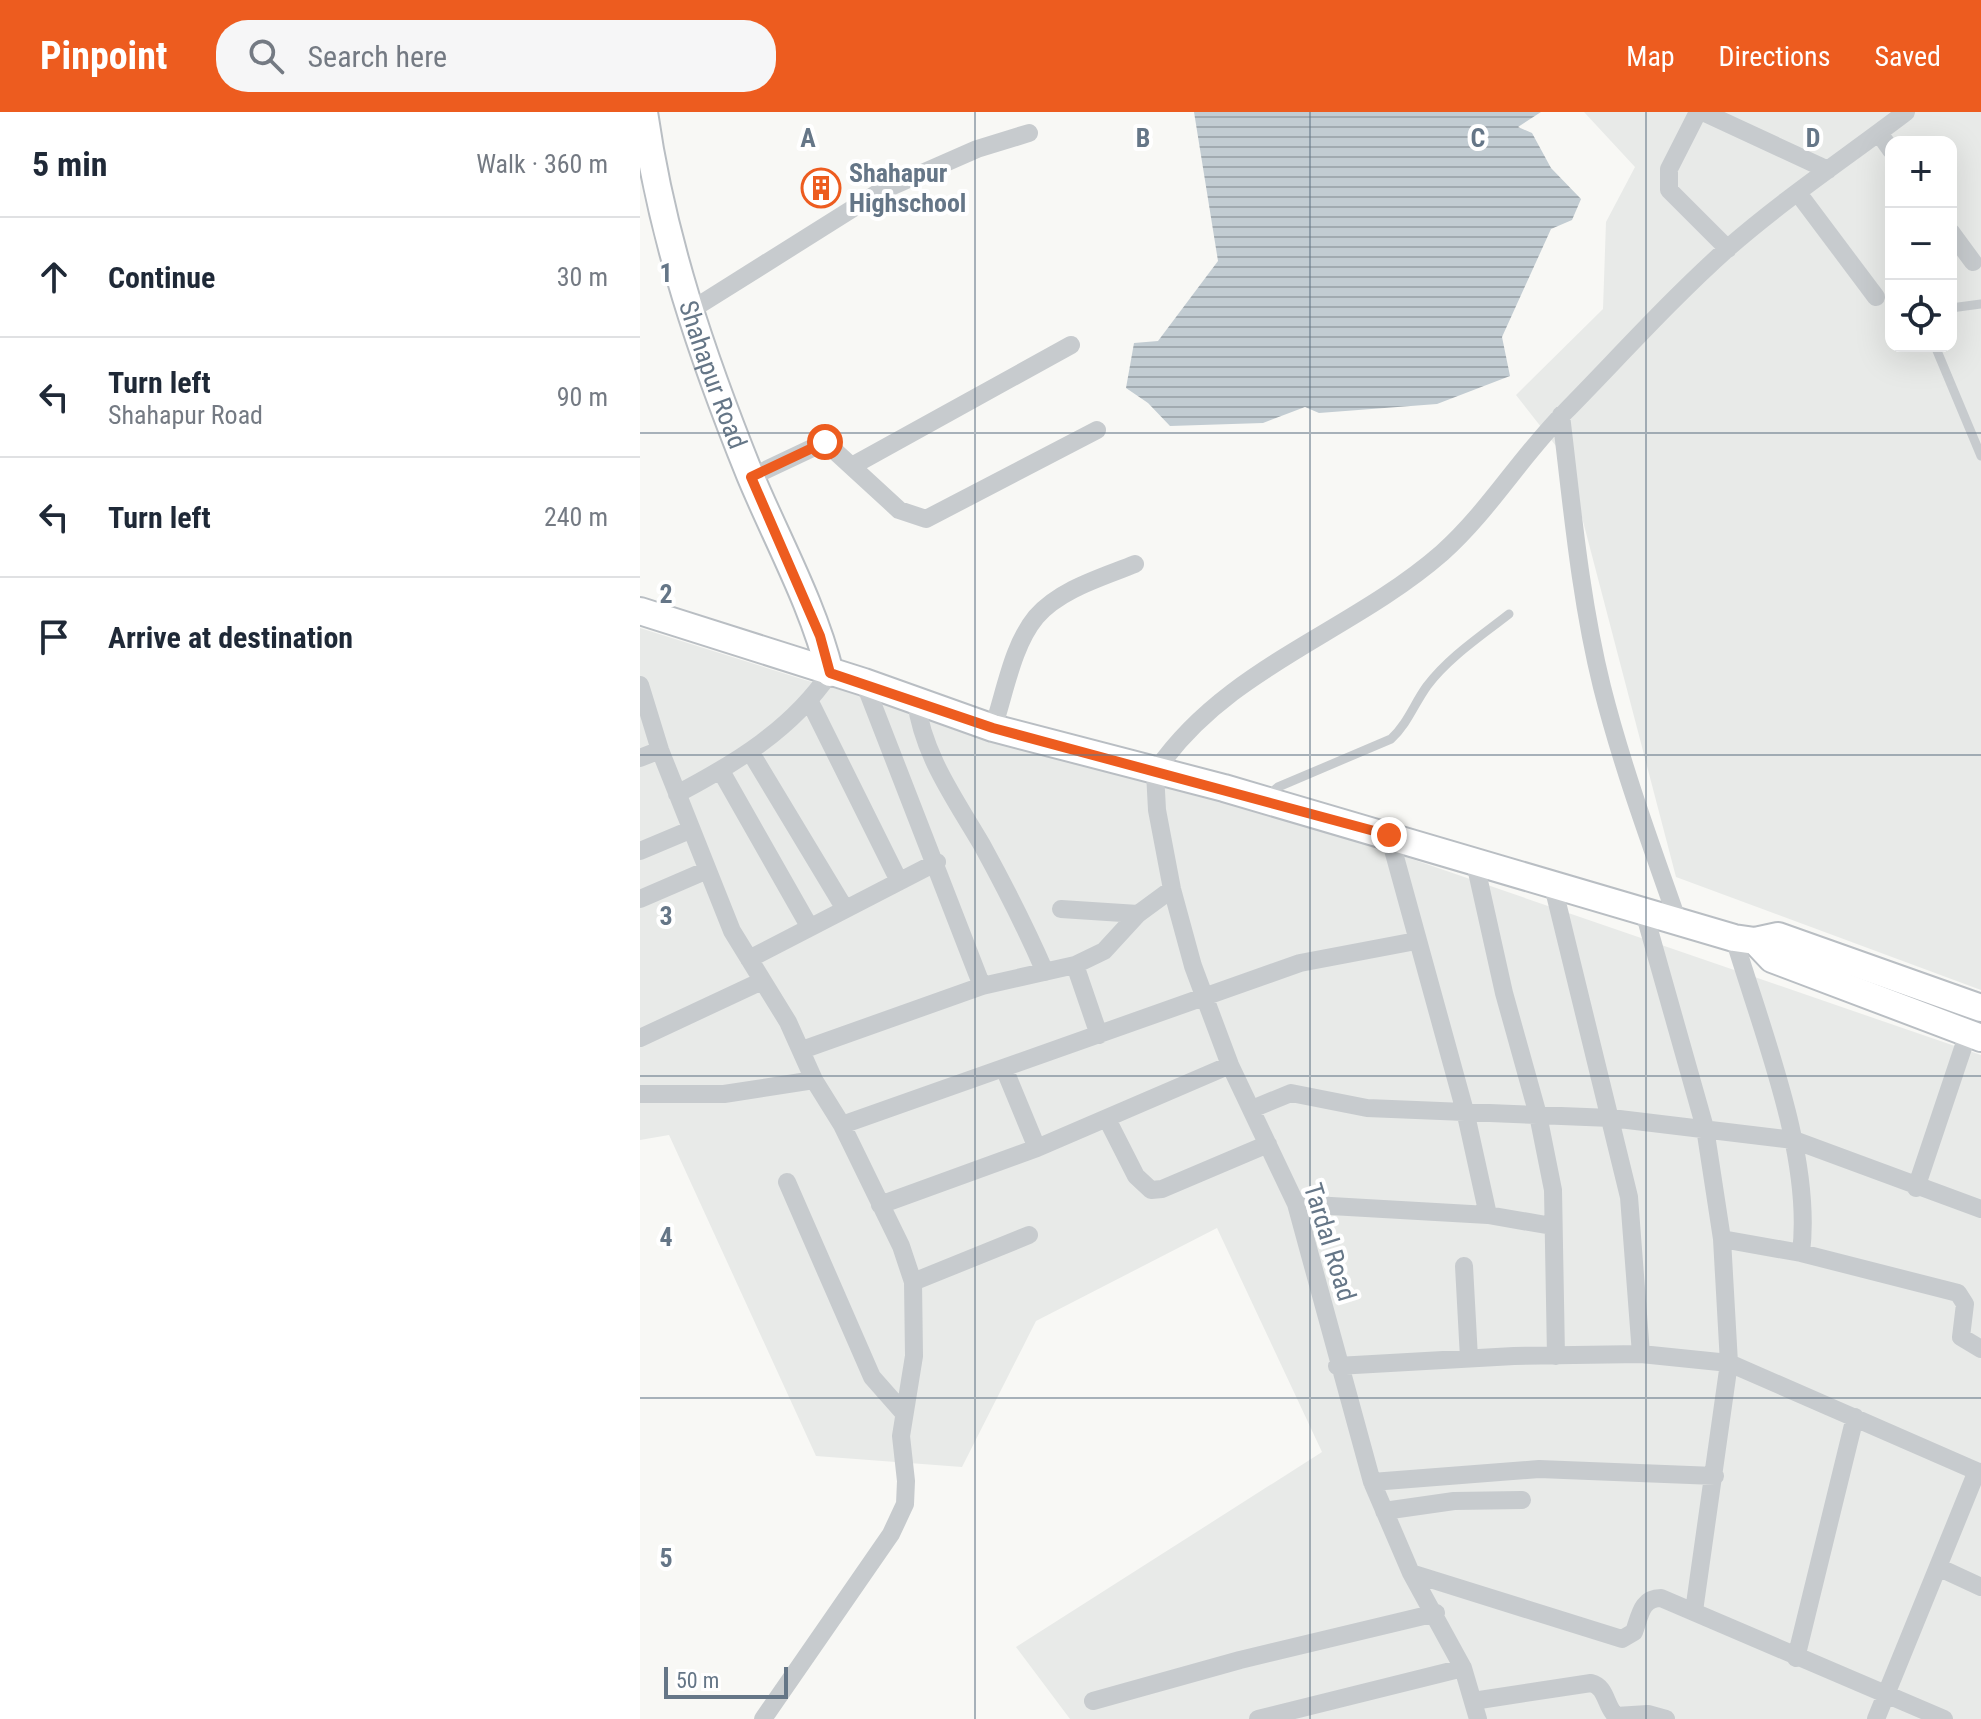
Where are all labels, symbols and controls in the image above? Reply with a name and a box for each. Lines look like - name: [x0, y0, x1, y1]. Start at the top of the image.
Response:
- search box: [216, 20, 776, 92]
- text: Pinpoint: [40, 34, 168, 78]
- icon: search: [244, 34, 288, 78]
- text: Search here: [308, 39, 447, 74]
- text: Map: [1626, 40, 1675, 73]
- text: Directions: [1719, 40, 1830, 73]
- text: Saved: [1874, 40, 1941, 73]
- text: A: [800, 123, 816, 153]
- text: B: [1136, 123, 1150, 153]
- text: C: [1471, 123, 1486, 153]
- text: D: [1806, 123, 1820, 153]
- map controls: [1885, 136, 1957, 352]
- button: +: [1885, 136, 1957, 208]
- text: 5 min: [32, 144, 108, 184]
- text: Walk · 360 m: [476, 149, 608, 179]
- place label: Shahapur Highschool: [849, 158, 966, 218]
- building icon: Shahapur Highschool: [800, 167, 842, 209]
- button: −: [1885, 208, 1957, 280]
- icon: ahead: [32, 255, 76, 299]
- text: 1: [659, 258, 673, 288]
- text: Continue: [108, 260, 215, 295]
- text: 30 m: [557, 262, 608, 292]
- button: locate: [1885, 280, 1957, 352]
- street label: Shahapur Road: [673, 297, 753, 453]
- text: Turn left: [108, 365, 211, 400]
- icon: left: [32, 375, 76, 419]
- text: 90 m: [557, 382, 608, 412]
- text: Shahapur Road: [108, 400, 263, 430]
- route start: [807, 424, 843, 460]
- icon: left: [32, 495, 76, 539]
- text: Turn left: [108, 500, 211, 535]
- text: 240 m: [544, 502, 608, 532]
- text: 2: [659, 579, 673, 609]
- icon: arrive: [32, 615, 76, 659]
- text: Arrive at destination: [108, 620, 353, 655]
- route end: [1371, 817, 1407, 853]
- text: 3: [659, 901, 673, 931]
- street label: Tardal Road: [1298, 1179, 1362, 1305]
- text: 4: [659, 1222, 673, 1252]
- text: 5: [659, 1543, 673, 1573]
- scale bar: [664, 1663, 788, 1699]
- text: 50 m: [676, 1668, 719, 1693]

